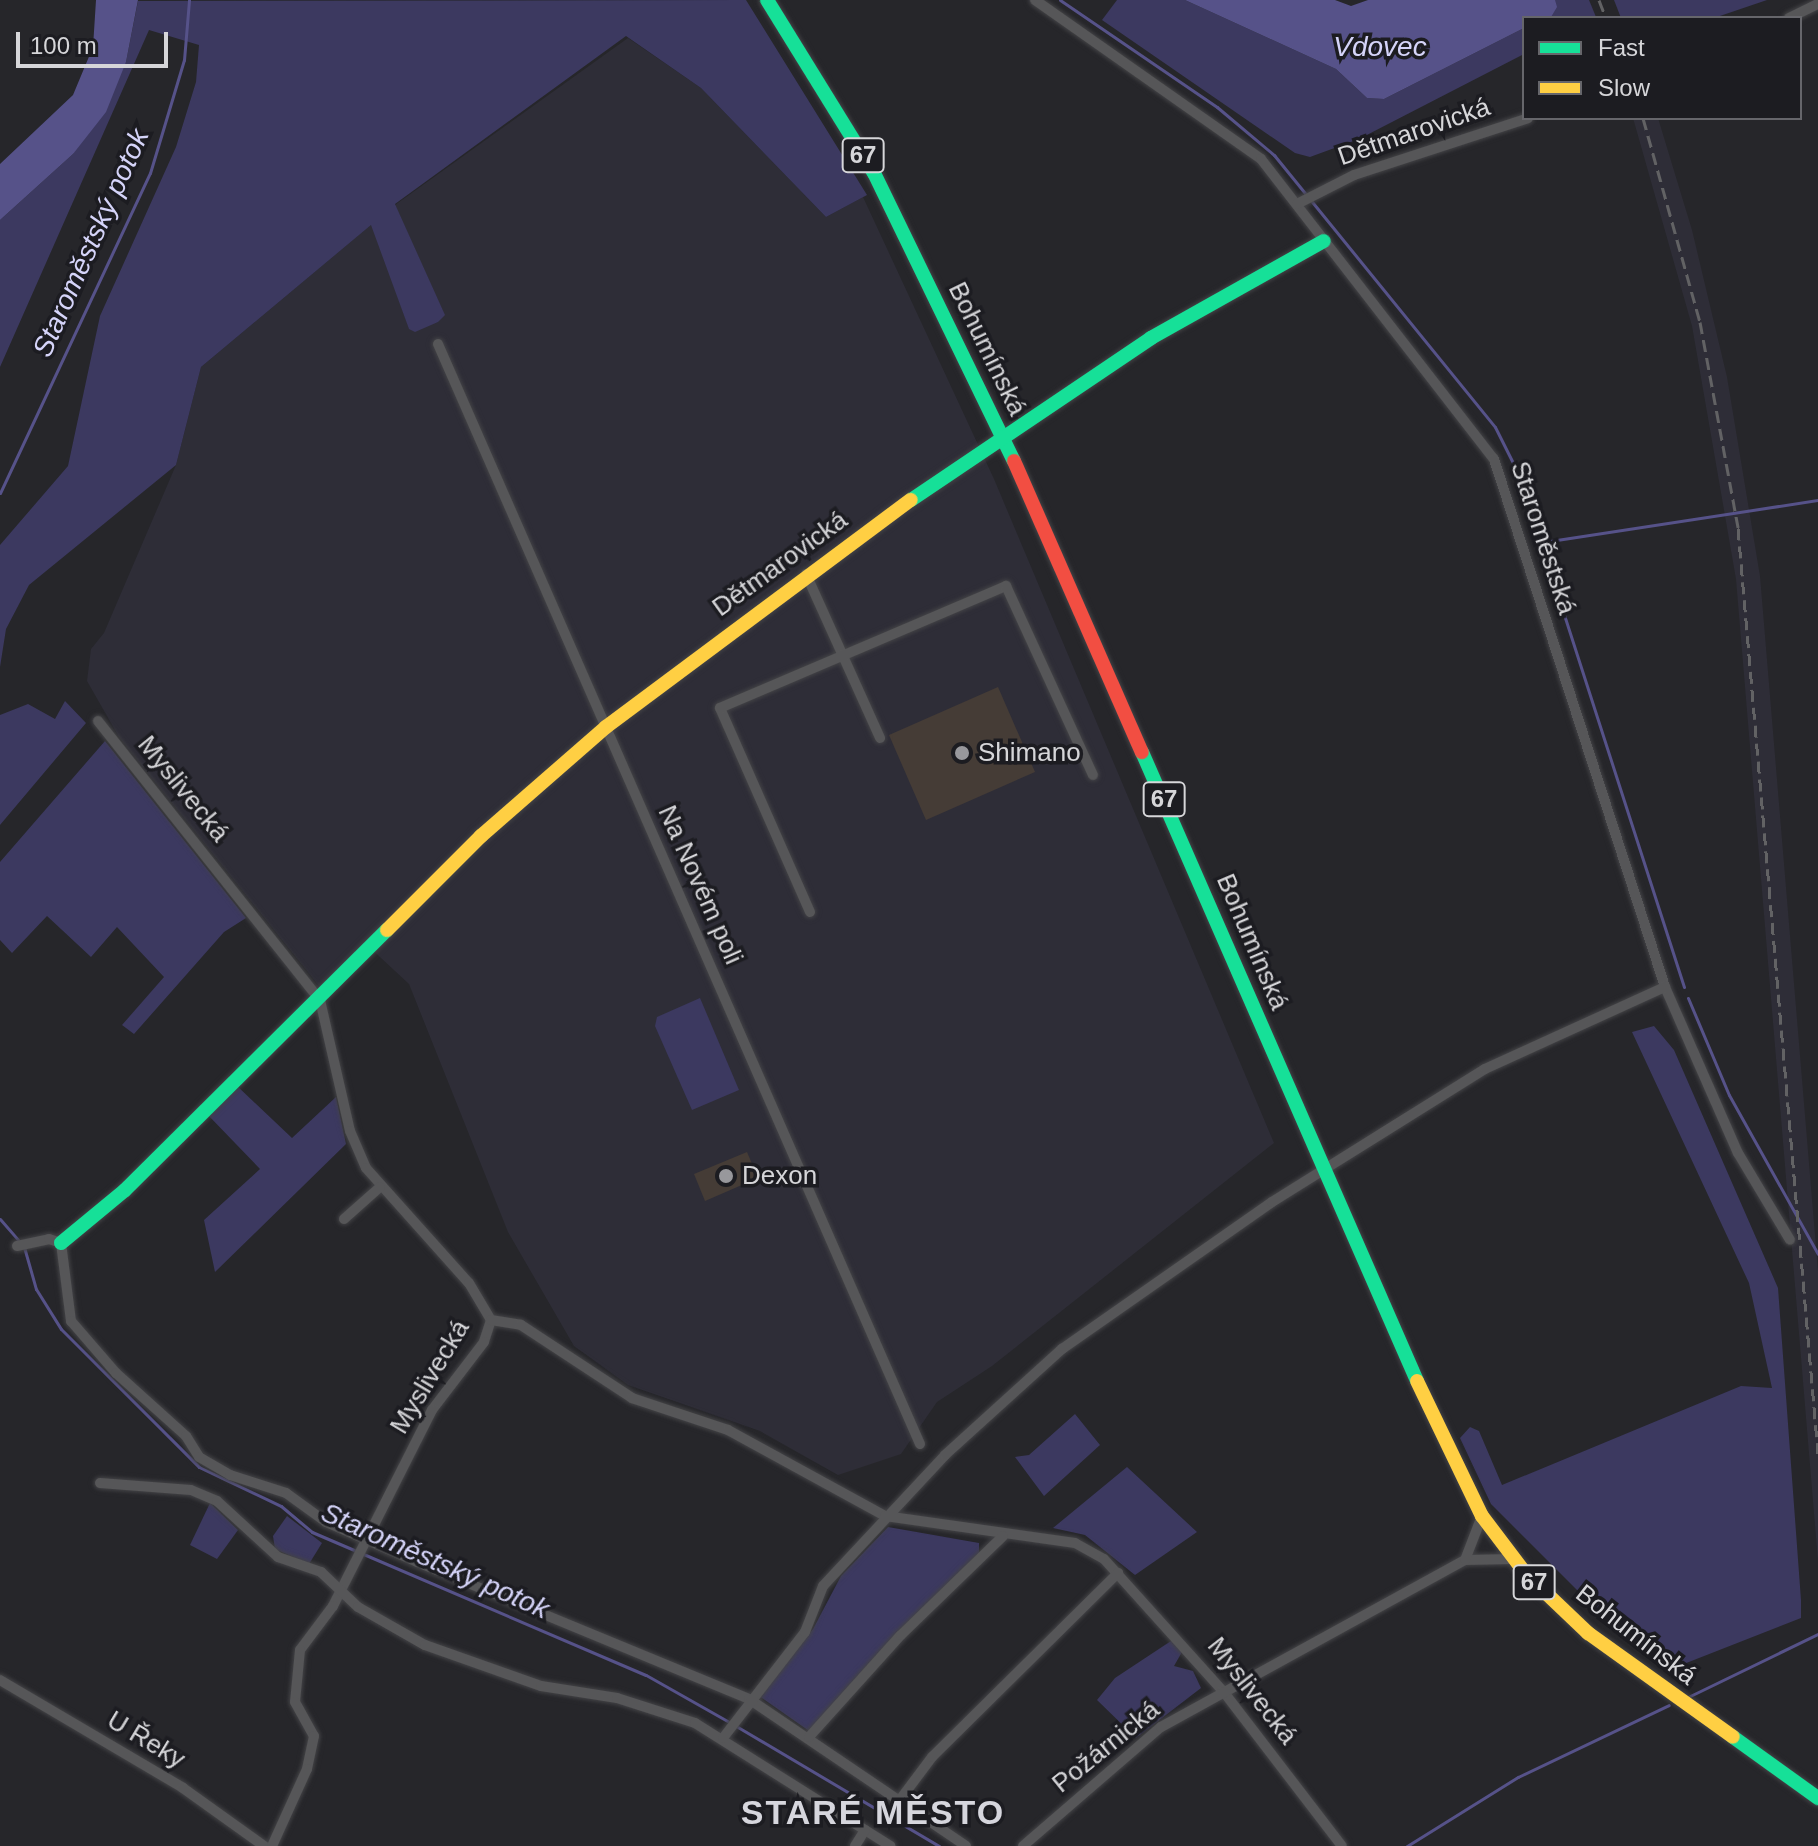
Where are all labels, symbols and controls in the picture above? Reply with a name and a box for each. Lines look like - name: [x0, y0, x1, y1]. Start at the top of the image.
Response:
- scale bar: [20, 16, 172, 66]
- legend: [1522, 16, 1802, 120]
- water label: Vdovec: [1333, 30, 1427, 64]
- text: 100 m: [30, 32, 97, 59]
- text: Fast: [1598, 34, 1645, 61]
- text: Slow: [1598, 74, 1650, 101]
- street label: Dětmarovická: [1334, 91, 1494, 173]
- water label: Staroměstský potok: [26, 124, 156, 362]
- road number: 67: [841, 135, 885, 175]
- street label: Bohumínská: [941, 277, 1033, 421]
- street label: Staroměstská: [1504, 458, 1582, 618]
- street label: Dětmarovická: [707, 505, 853, 623]
- street label: Myslivecká: [131, 730, 235, 848]
- place label: Shimano: [978, 737, 1081, 769]
- marker: Shimano: [953, 744, 971, 762]
- road number: 67: [1142, 779, 1186, 819]
- street label: Na Novém poli: [651, 801, 749, 969]
- street label: Bohumínská: [1209, 869, 1295, 1015]
- place label: Dexon: [742, 1160, 817, 1192]
- marker: Dexon: [717, 1167, 735, 1185]
- street label: Myslivecká: [384, 1314, 476, 1440]
- water label: Staroměstský potok: [316, 1496, 554, 1626]
- road number: 67: [1512, 1562, 1556, 1602]
- street label: Bohumínská: [1569, 1578, 1703, 1692]
- street label: Myslivecká: [1201, 1631, 1303, 1751]
- street label: Požárnická: [1046, 1694, 1166, 1800]
- street label: U Řeky: [101, 1705, 191, 1775]
- district label: STARÉ MĚSTO: [741, 1793, 1005, 1833]

